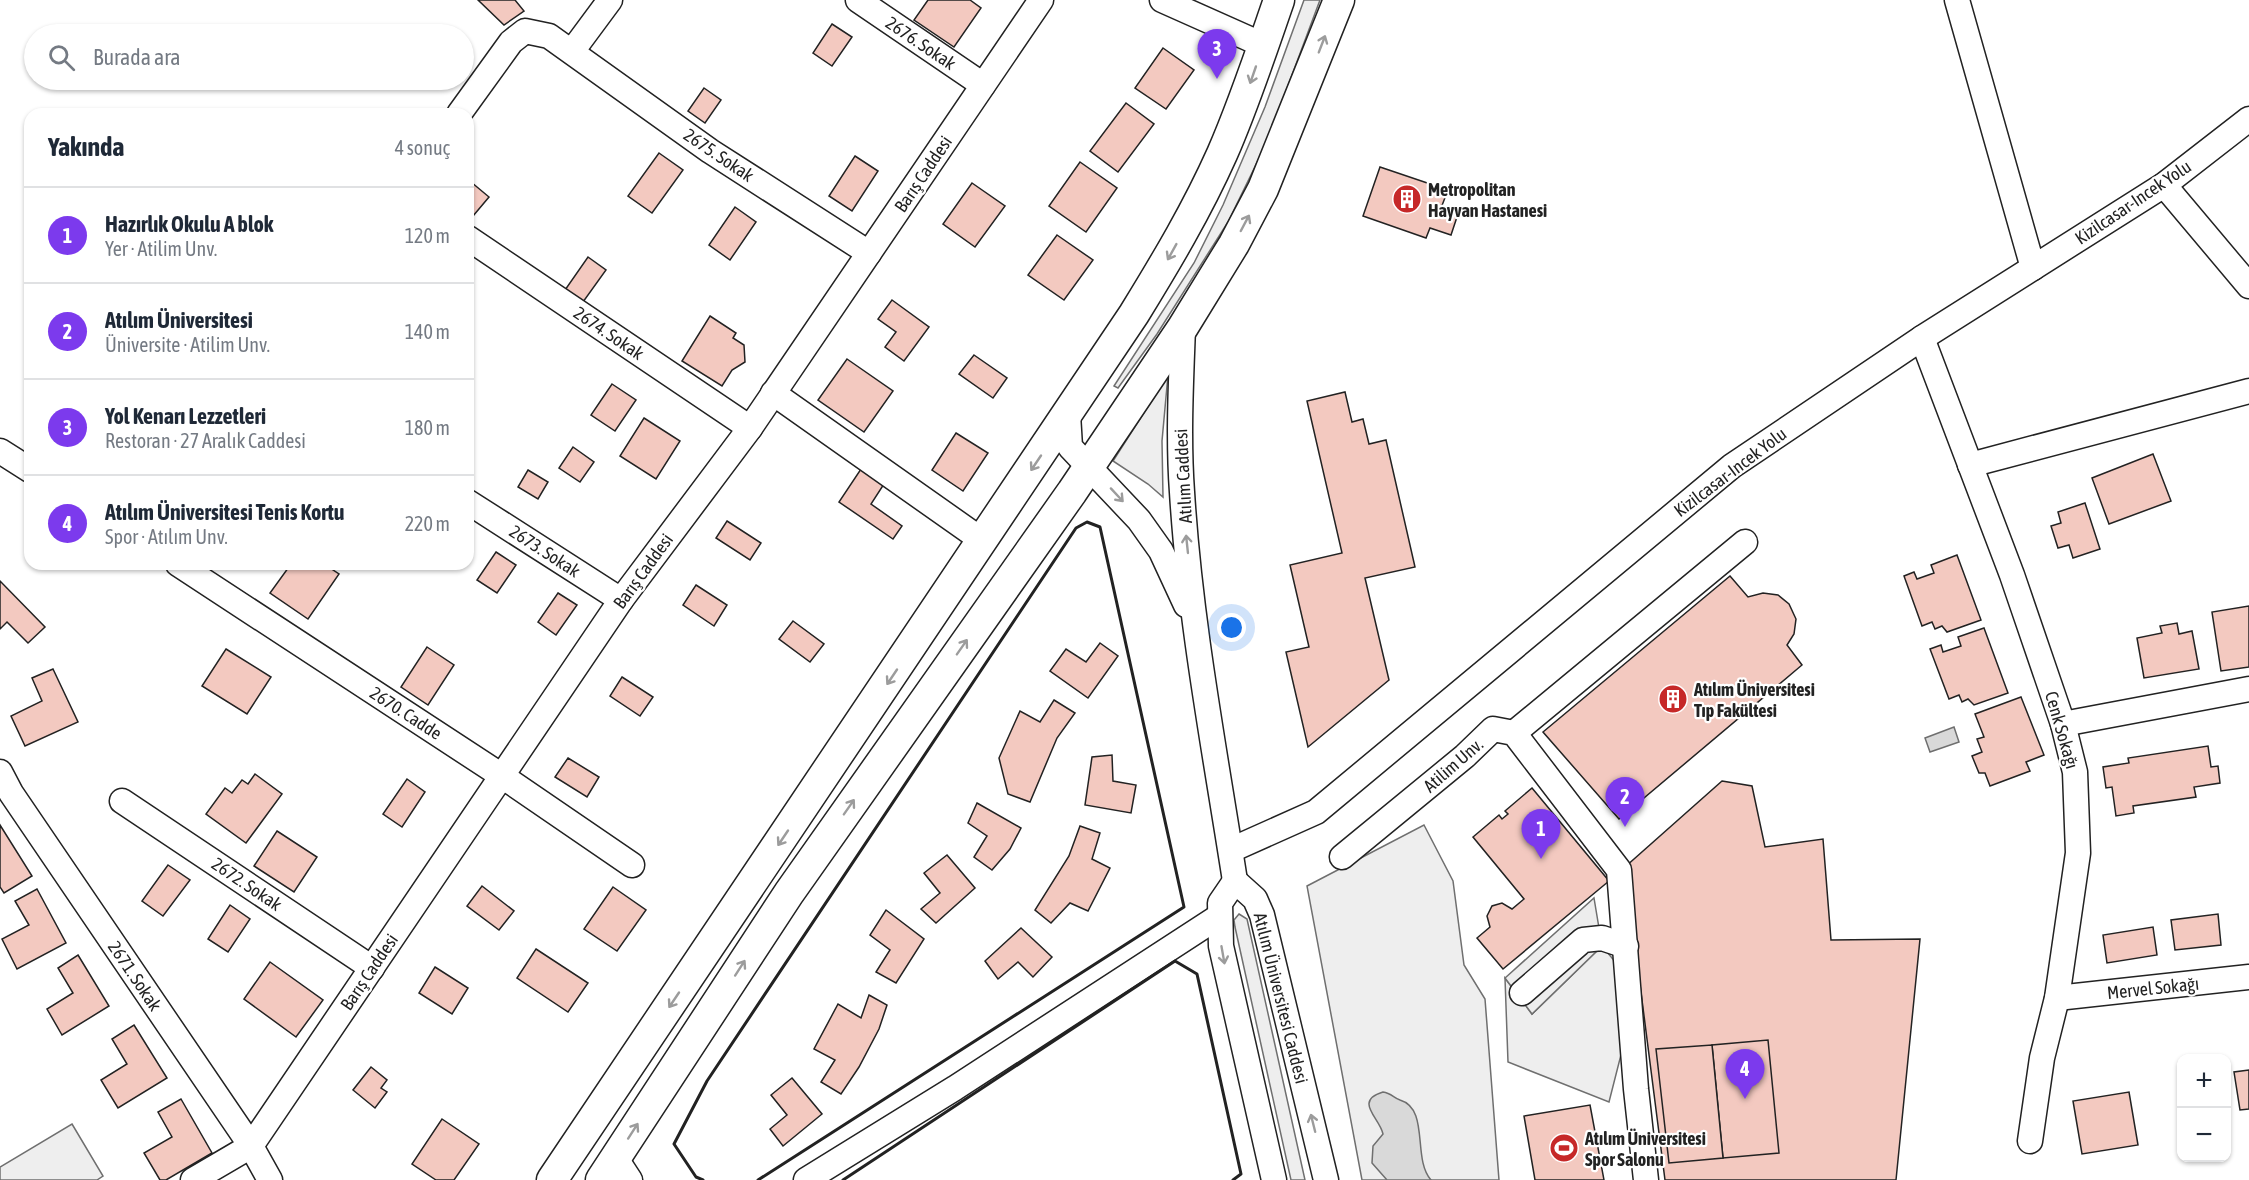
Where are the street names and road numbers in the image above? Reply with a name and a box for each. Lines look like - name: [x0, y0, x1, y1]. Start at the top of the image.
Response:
- street label: 2676. Sokak: [882, 12, 960, 74]
- street label: 2675. Sokak: [680, 124, 758, 186]
- street label: Barış Caddesi: [890, 132, 956, 216]
- street label: Kizilcasar-Incek Yolu: [2071, 156, 2195, 248]
- street label: 2674. Sokak: [570, 302, 648, 364]
- street label: Kizilcasar-Incek Yolu: [1670, 423, 1790, 521]
- street label: Atılım Caddesi: [1170, 428, 1196, 524]
- street label: 2673. Sokak: [506, 520, 584, 582]
- street label: Barış Caddesi: [609, 529, 677, 613]
- street label: 2670. Cadde: [366, 682, 446, 744]
- street label: Cenk Sokağı: [2041, 689, 2083, 771]
- street label: Atilim Unv.: [1419, 733, 1487, 797]
- street label: 2672. Sokak: [208, 853, 286, 915]
- street label: Atılım Üniversitesi Caddesi: [1250, 910, 1312, 1086]
- street label: Barış Caddesi: [336, 930, 402, 1014]
- street label: 2671. Sokak: [104, 937, 166, 1015]
- street label: Mervel Sokağı: [2106, 973, 2200, 1003]

